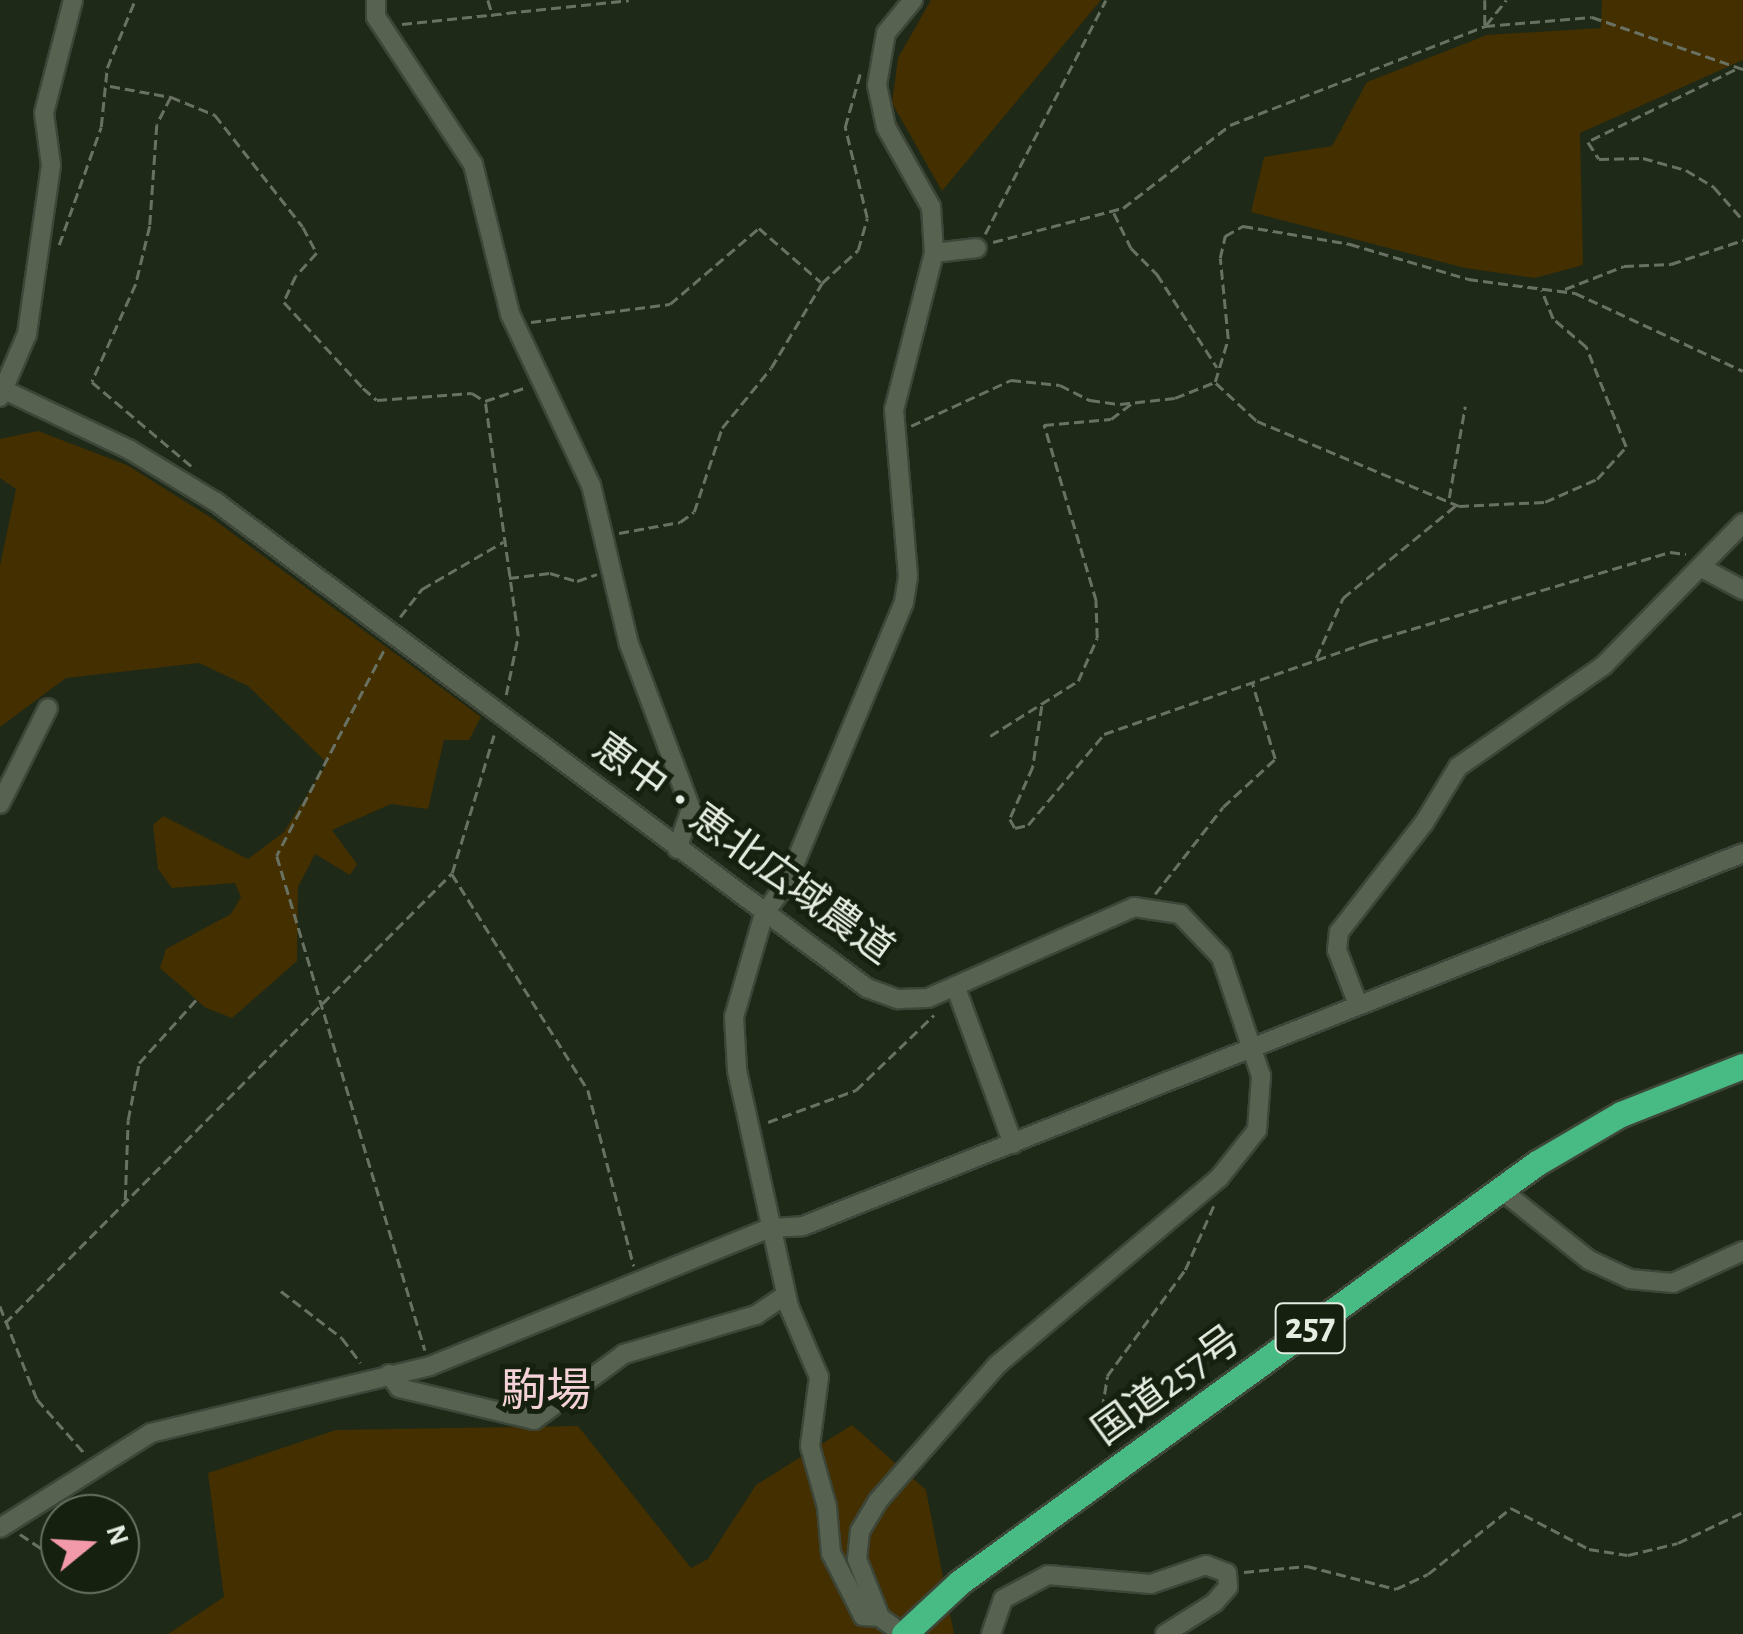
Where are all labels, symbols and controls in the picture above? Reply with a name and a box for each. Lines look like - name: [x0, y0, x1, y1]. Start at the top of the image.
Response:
- street label: 恵中・恵北広域農道: [583, 724, 903, 974]
- road number: 257: [1272, 1295, 1348, 1361]
- street label: 国道257号: [1083, 1316, 1251, 1456]
- district label: 駒場: [501, 1365, 591, 1419]
- north arrow: [40, 1494, 140, 1594]
- text: N: [100, 1522, 133, 1549]

